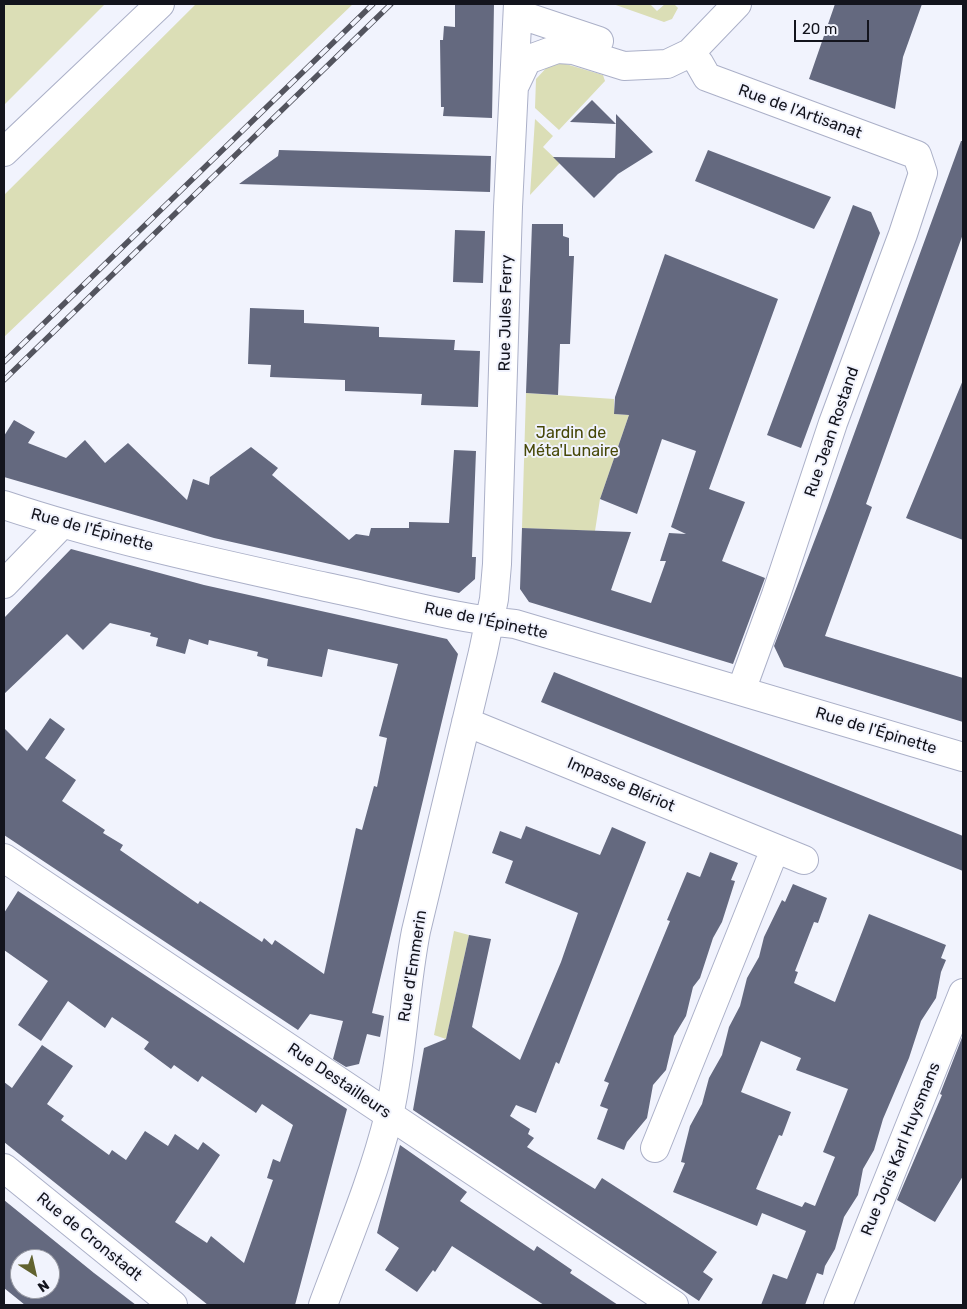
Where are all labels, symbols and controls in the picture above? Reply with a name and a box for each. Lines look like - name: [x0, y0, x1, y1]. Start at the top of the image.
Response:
- scale bar: [797, 10, 872, 42]
- text: 20 m: [802, 20, 837, 38]
- street label: Rue de l'Artisanat: [735, 81, 865, 143]
- street label: Rue Jules Ferry: [495, 254, 517, 372]
- street label: Rue Jean Rostand: [801, 364, 863, 500]
- park label: Jardin de Méta'Lunaire: [523, 423, 619, 461]
- street label: Rue de l'Épinette: [29, 504, 155, 556]
- street label: Rue de l'Épinette: [422, 599, 550, 643]
- street label: Rue de l'Épinette: [813, 703, 939, 759]
- street label: Impasse Blériot: [564, 754, 678, 816]
- street label: Rue d'Emmerin: [395, 909, 431, 1023]
- street label: Rue Destailleurs: [284, 1039, 394, 1123]
- street label: Rue Joris Karl Huysmans: [857, 1060, 945, 1238]
- street label: Rue de Cronstadt: [32, 1189, 146, 1285]
- north arrow: [10, 1249, 60, 1299]
- text: N: [34, 1276, 52, 1296]

